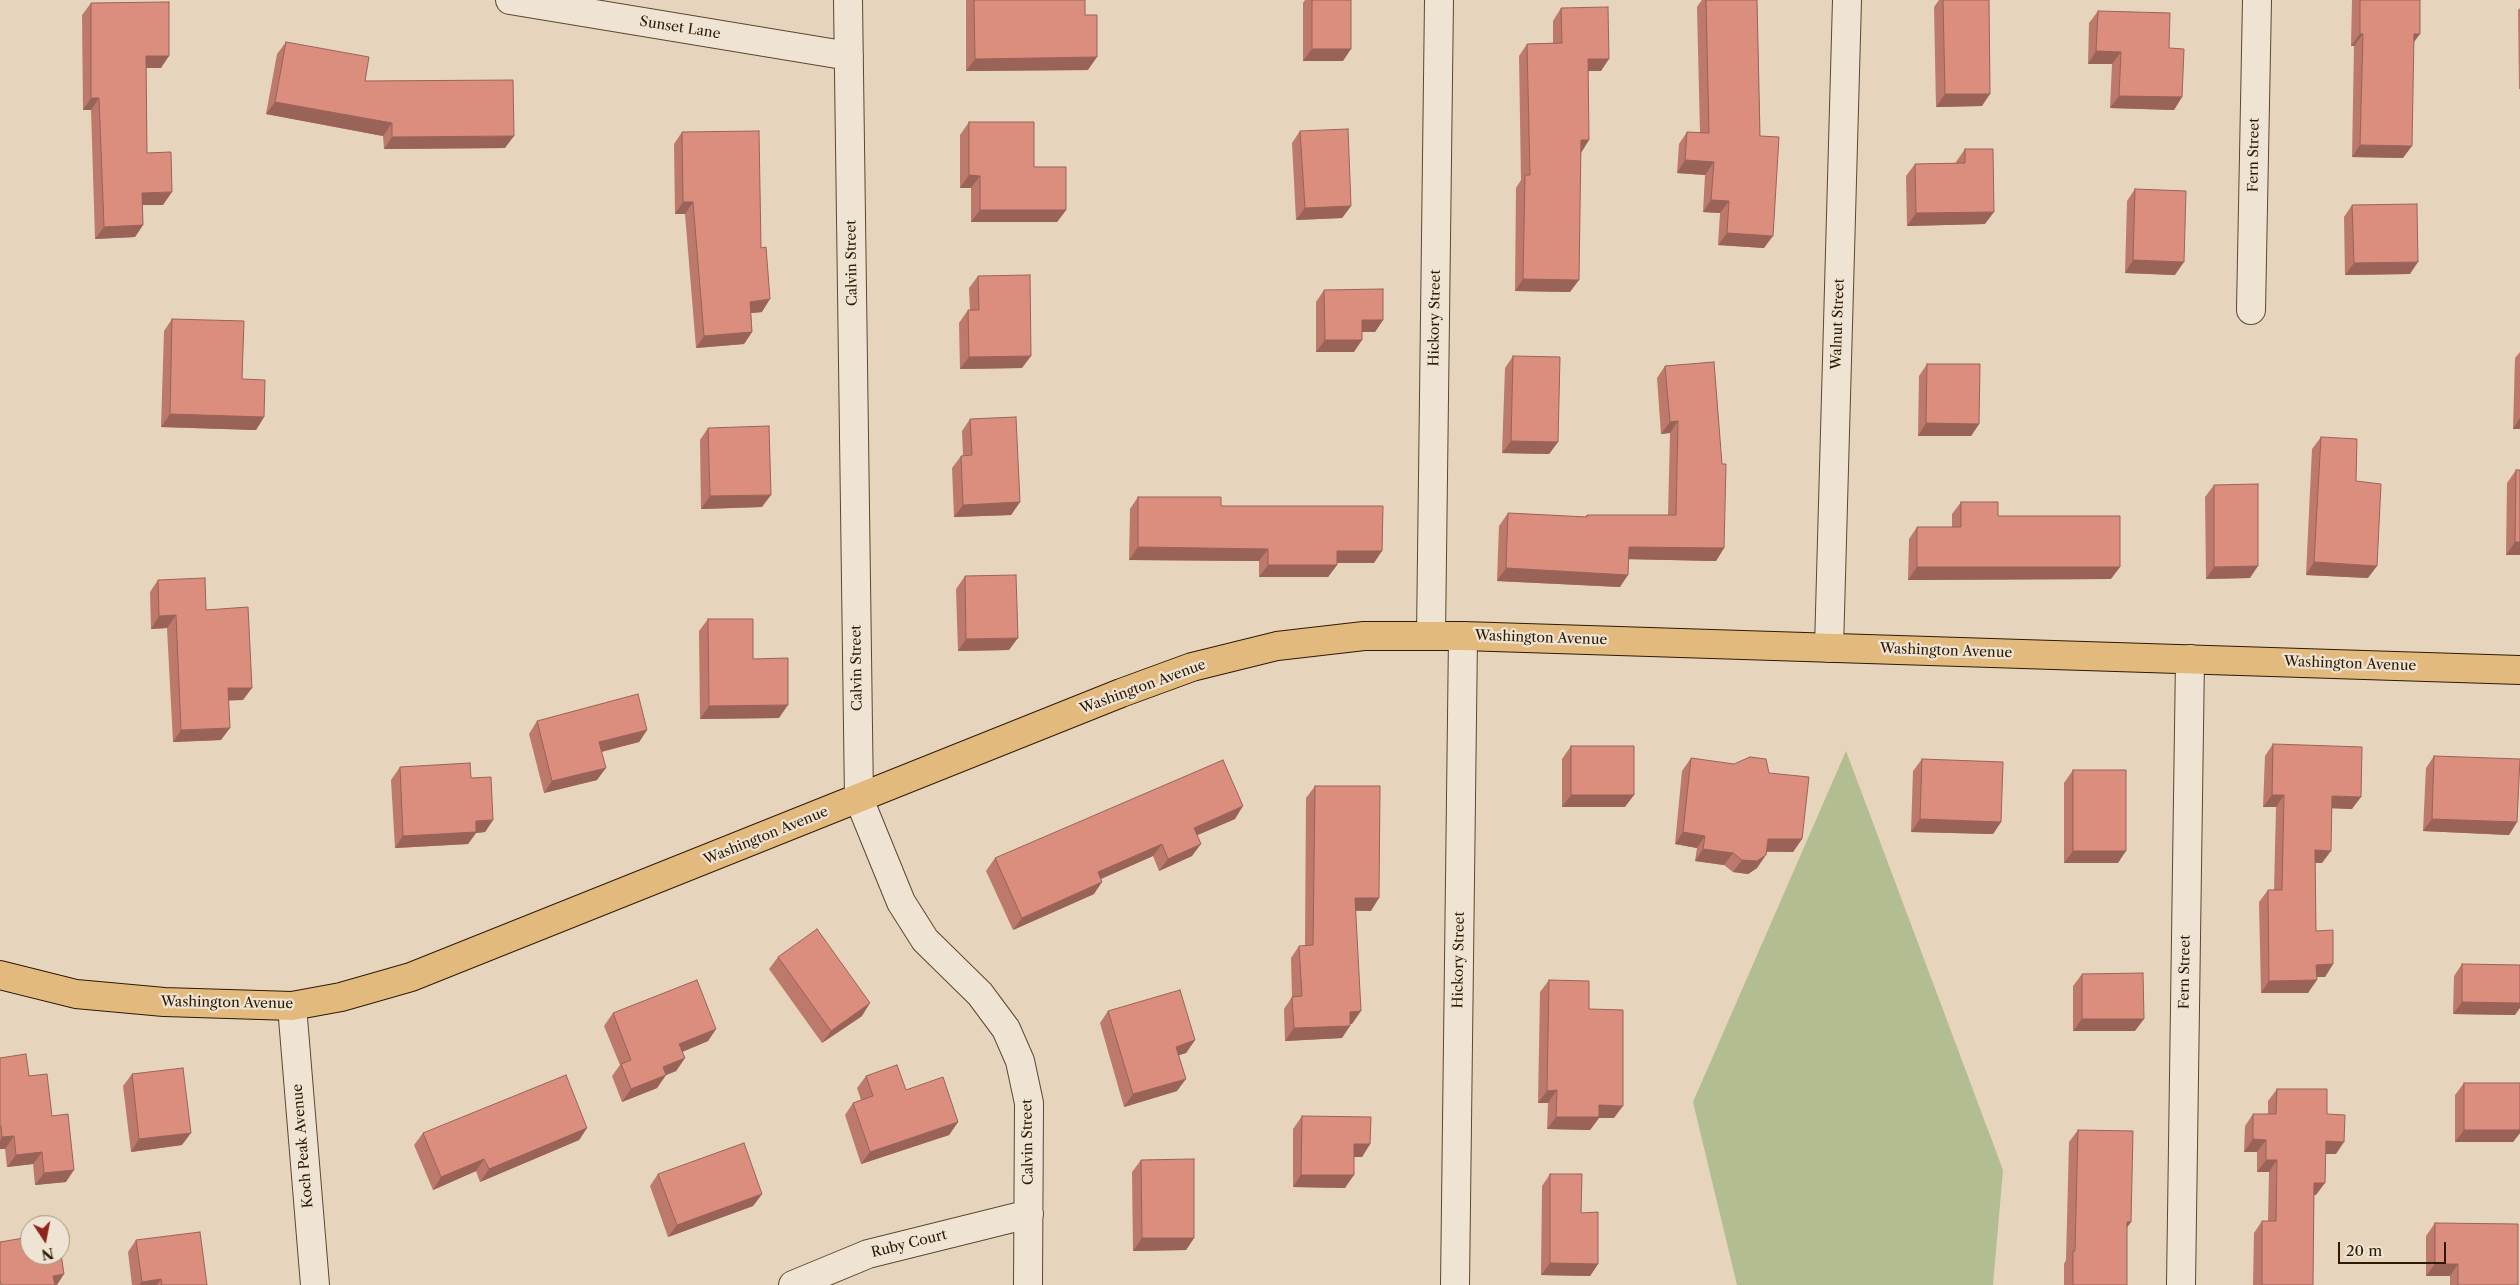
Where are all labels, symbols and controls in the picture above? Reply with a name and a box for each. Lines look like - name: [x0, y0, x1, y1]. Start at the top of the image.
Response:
- street label: Sunset Lane: [638, 13, 722, 43]
- street label: Fern Street: [2245, 118, 2263, 192]
- street label: Calvin Street: [843, 220, 861, 306]
- street label: Hickory Street: [1426, 269, 1444, 367]
- street label: Walnut Street: [1828, 278, 1848, 370]
- street label: Calvin Street: [848, 625, 866, 711]
- street label: Washington Avenue: [1474, 627, 1608, 649]
- street label: Washington Avenue: [1879, 640, 2013, 662]
- street label: Washington Avenue: [2283, 653, 2417, 675]
- street label: Washington Avenue: [1078, 656, 1208, 718]
- street label: Washington Avenue: [701, 803, 831, 869]
- street label: Hickory Street: [1450, 911, 1468, 1009]
- street label: Fern Street: [2176, 935, 2194, 1009]
- street label: Washington Avenue: [161, 993, 293, 1013]
- street label: Koch Peak Avenue: [289, 1083, 317, 1209]
- street label: Calvin Street: [1019, 1099, 1037, 1185]
- north arrow: [20, 1215, 70, 1265]
- street label: Ruby Court: [869, 1226, 949, 1262]
- scale bar: [2340, 1232, 2448, 1264]
- text: 20 m: [2346, 1241, 2382, 1260]
- text: N: [40, 1244, 55, 1264]

